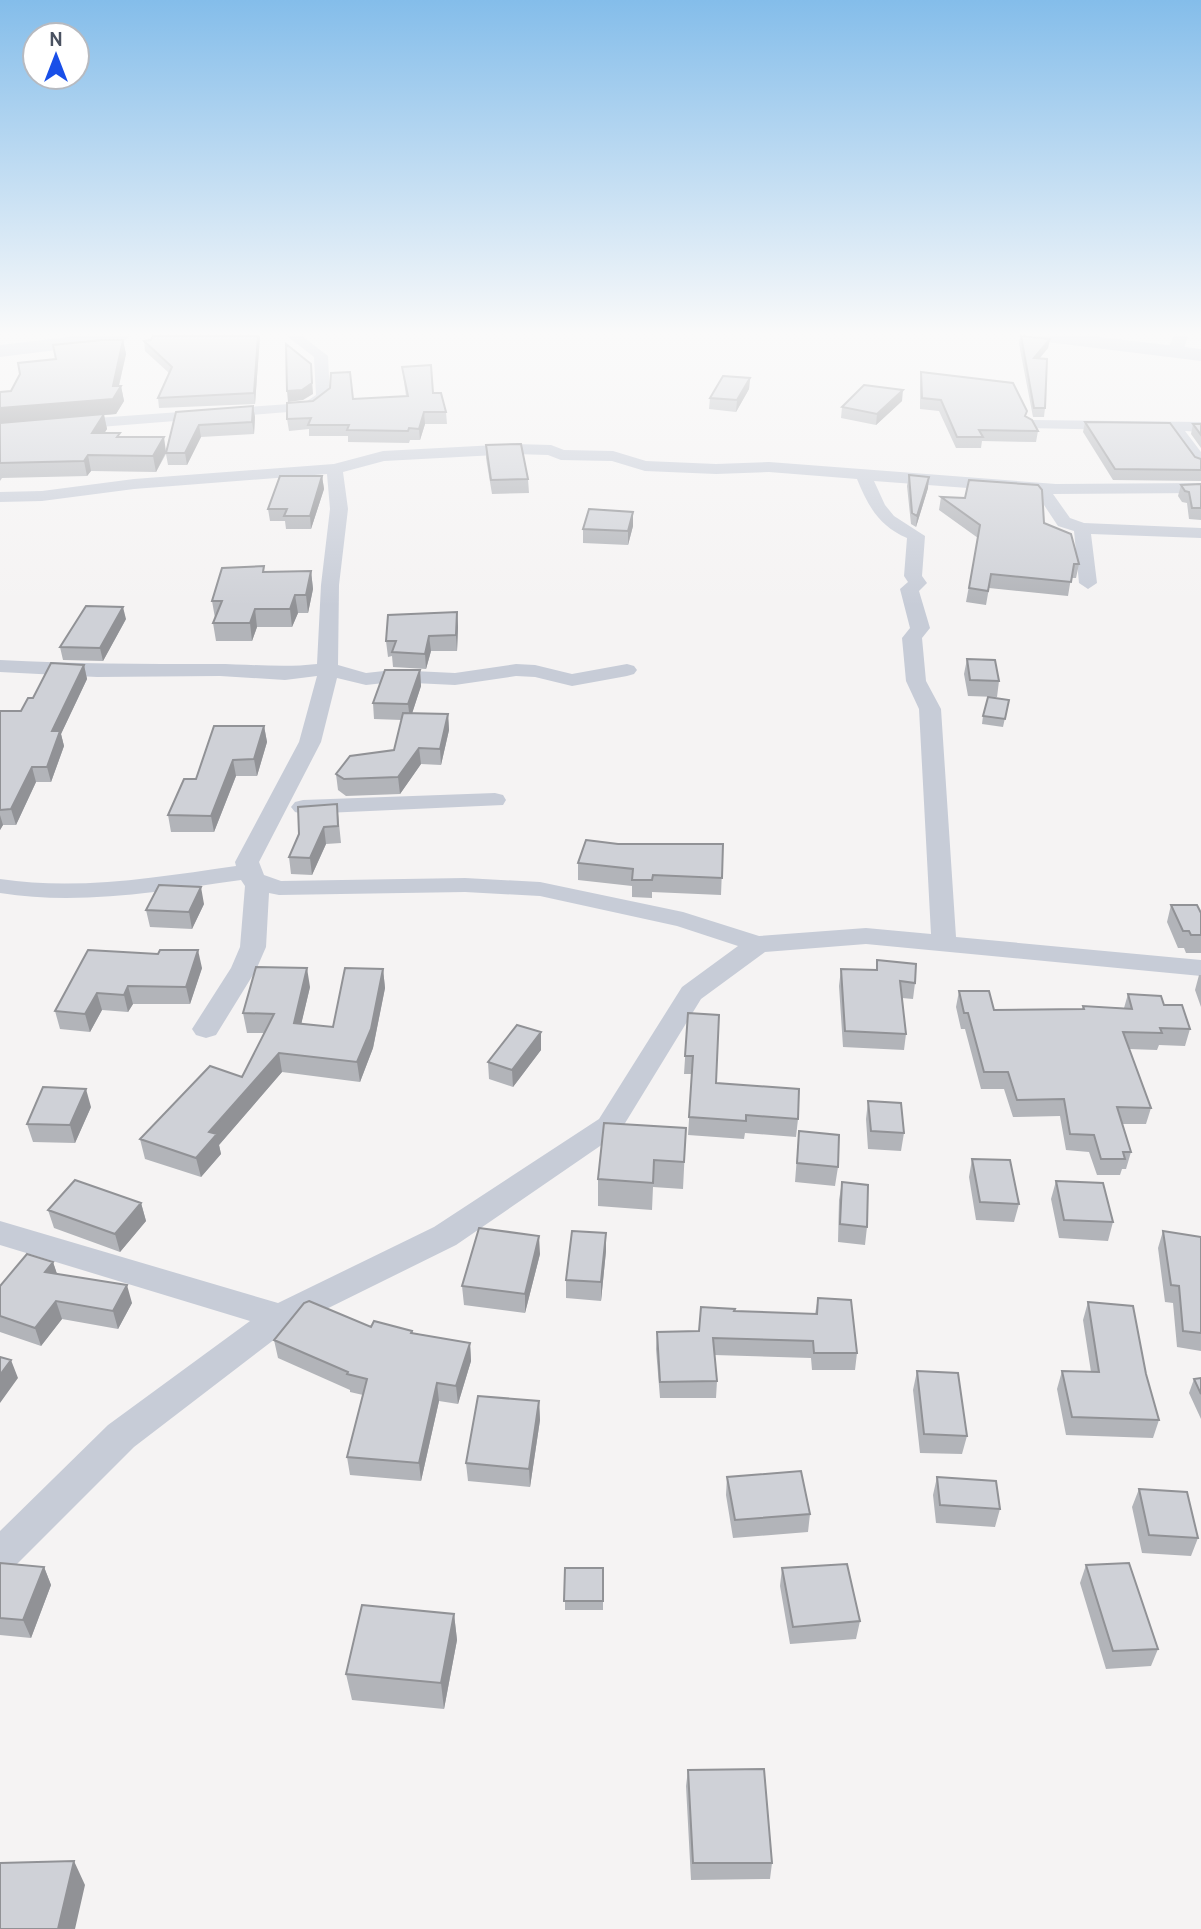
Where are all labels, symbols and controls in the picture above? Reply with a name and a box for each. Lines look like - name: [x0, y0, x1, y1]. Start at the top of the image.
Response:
- north arrow: [21, 21, 91, 91]
- text: N: [49, 28, 63, 51]

